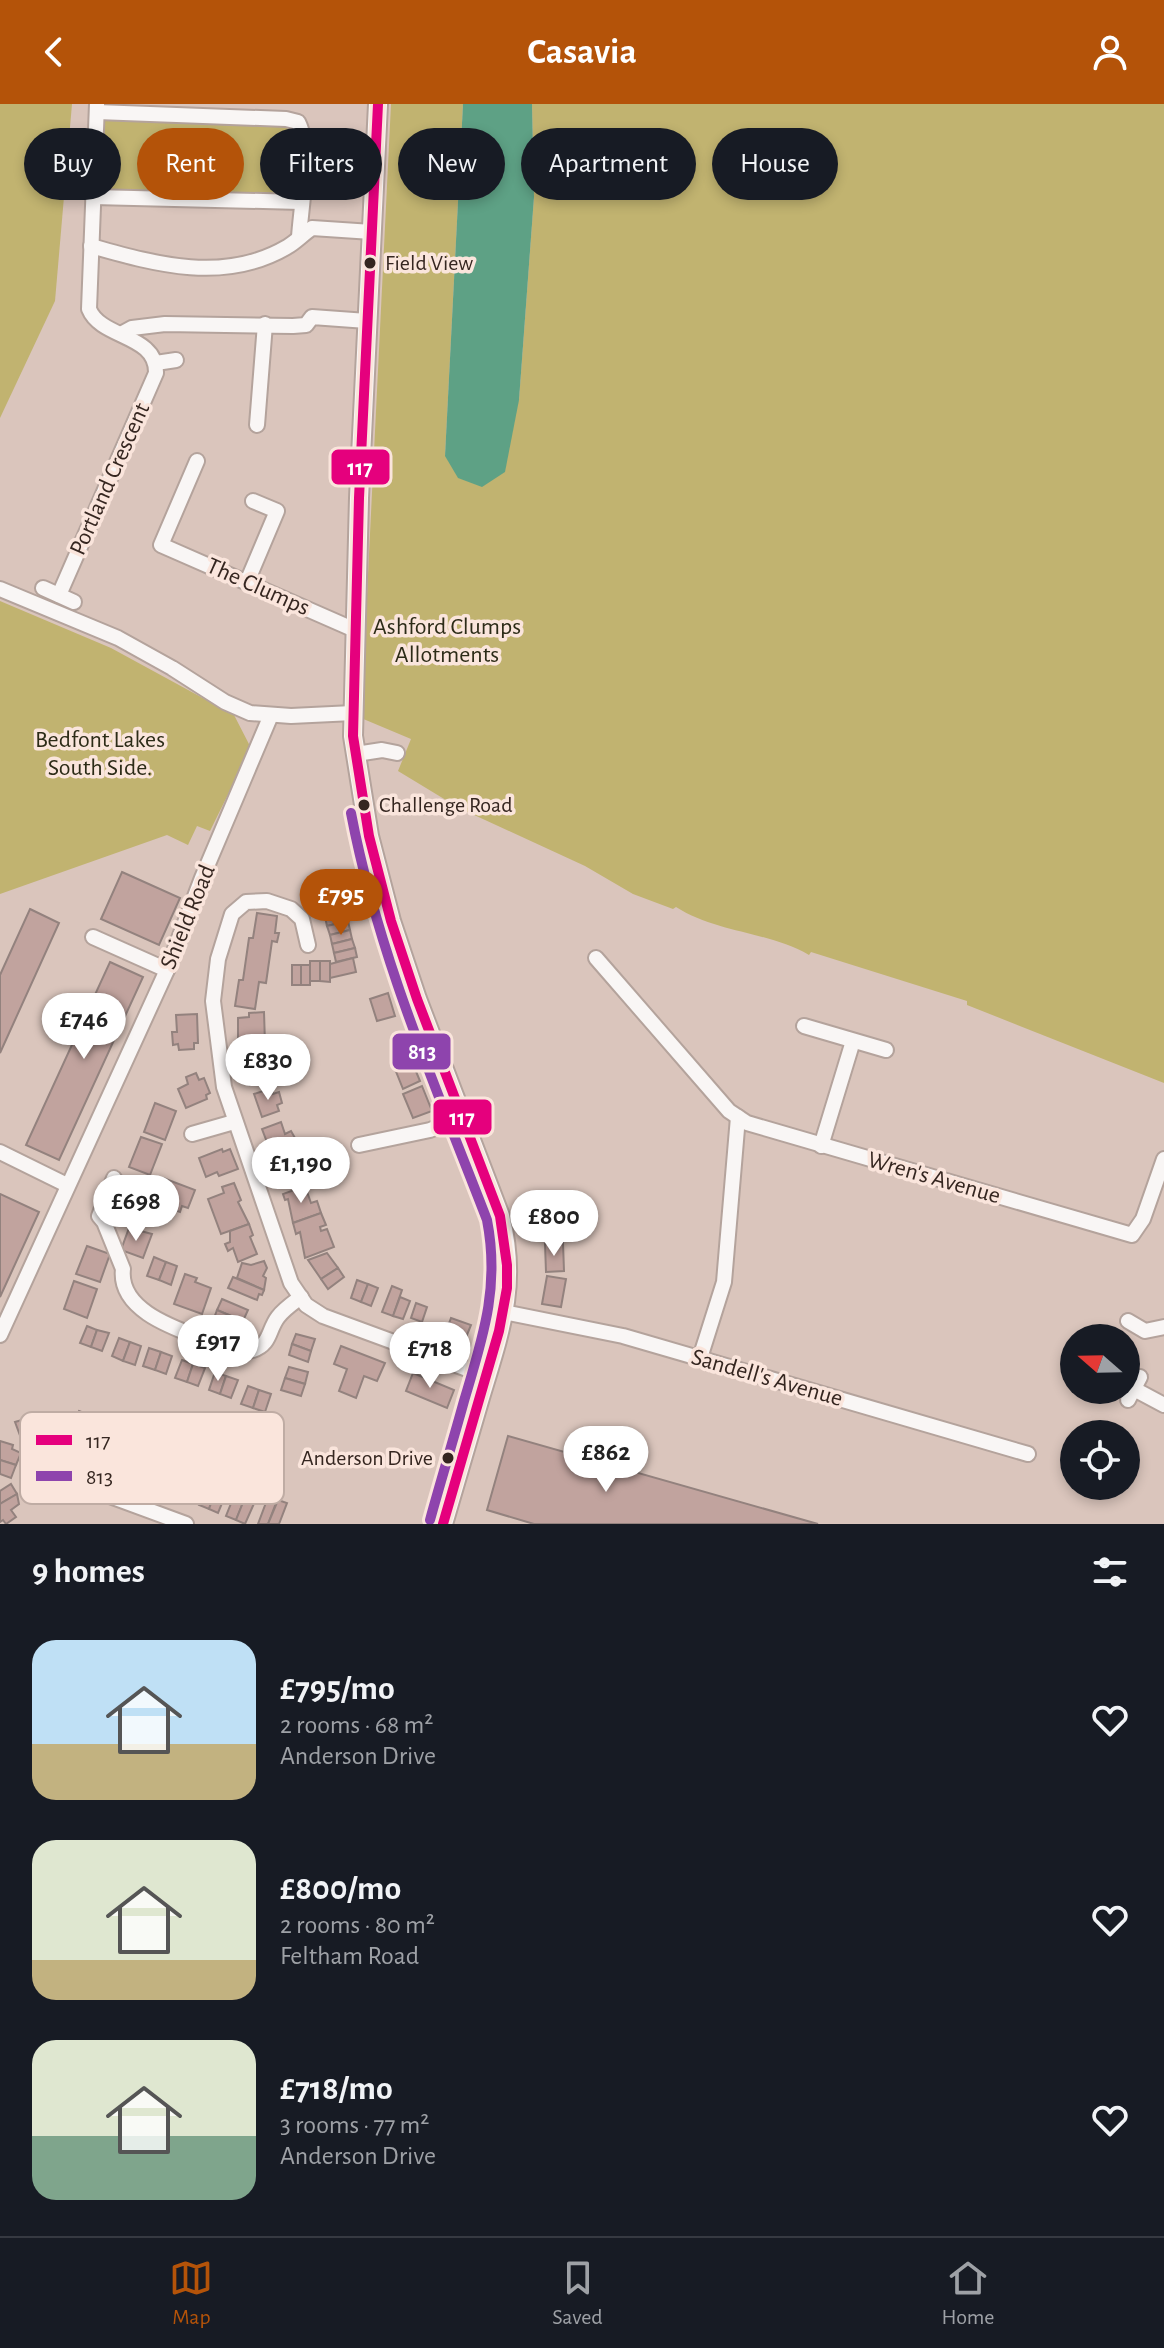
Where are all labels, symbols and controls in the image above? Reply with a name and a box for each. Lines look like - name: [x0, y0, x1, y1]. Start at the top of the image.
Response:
- icon: back: [32, 30, 76, 74]
- icon: person: [1088, 30, 1132, 74]
- text: Casavia: [527, 34, 637, 70]
- chip: Buy: [24, 128, 121, 200]
- chip: Rent: [137, 128, 244, 200]
- chip: Filters: [260, 128, 382, 200]
- chip: New: [398, 128, 505, 200]
- chip: Apartment: [521, 128, 696, 200]
- chip: House: [712, 128, 838, 200]
- place label: Field View: [385, 252, 473, 274]
- marker: Field View: [362, 255, 378, 271]
- street label: Portland Crescent: [66, 399, 154, 559]
- line badge: 117: [330, 448, 391, 486]
- text: 117: [347, 457, 373, 479]
- street label: The Clumps: [203, 554, 313, 620]
- park label: Ashford Clumps Allotments: [373, 615, 521, 667]
- park label: Bedfont Lakes South Side.: [35, 728, 165, 780]
- place label: Challenge Road: [379, 794, 513, 816]
- marker: Challenge Road: [356, 797, 372, 813]
- street label: Shield Road: [156, 861, 220, 973]
- pin: £795: [294, 869, 388, 937]
- text: £795: [318, 882, 364, 908]
- pin: £746: [37, 993, 131, 1061]
- text: £746: [60, 1006, 108, 1032]
- line badge: 813: [391, 1032, 452, 1071]
- pin: £830: [221, 1034, 315, 1102]
- text: 813: [408, 1041, 436, 1063]
- text: £830: [243, 1047, 293, 1073]
- line badge: 117: [432, 1098, 493, 1136]
- text: 117: [449, 1107, 475, 1129]
- pin: £1,190: [236, 1137, 366, 1205]
- street label: Wren's Avenue: [865, 1148, 1003, 1208]
- text: £1,190: [270, 1150, 332, 1176]
- pin: £698: [89, 1175, 183, 1243]
- text: £698: [111, 1188, 161, 1214]
- pin: £800: [507, 1190, 601, 1258]
- text: £800: [528, 1203, 580, 1229]
- pin: £917: [171, 1315, 265, 1383]
- pin: £718: [383, 1322, 477, 1390]
- north arrow: [1060, 1324, 1140, 1404]
- map controls: [1060, 1324, 1140, 1500]
- text: £917: [196, 1328, 240, 1354]
- text: £718: [407, 1335, 453, 1361]
- street label: Sandell's Avenue: [689, 1345, 845, 1411]
- legend: [20, 1412, 284, 1504]
- button: locate: [1060, 1420, 1140, 1500]
- pin: £862: [559, 1426, 653, 1494]
- text: 117: [86, 1430, 110, 1452]
- text: £862: [581, 1439, 631, 1465]
- place label: Anderson Drive: [301, 1447, 433, 1469]
- marker: Anderson Drive: [440, 1450, 456, 1466]
- text: 813: [86, 1466, 113, 1488]
- icon: filters: [1088, 1550, 1132, 1594]
- text: 9 homes: [32, 1555, 145, 1589]
- icon: home: [96, 1672, 192, 1768]
- text: £795/mo: [280, 1672, 395, 1706]
- icon: heart: [1088, 1698, 1132, 1742]
- text: 2 rooms · 68 m²: [280, 1712, 433, 1738]
- text: Anderson Drive: [280, 1743, 436, 1769]
- icon: home: [96, 1872, 192, 1968]
- text: £800/mo: [280, 1872, 401, 1906]
- icon: heart: [1088, 1898, 1132, 1942]
- text: 2 rooms · 80 m²: [280, 1912, 435, 1938]
- text: Feltham Road: [280, 1943, 419, 1969]
- icon: home: [96, 2072, 192, 2168]
- text: £718/mo: [280, 2072, 393, 2106]
- icon: heart: [1088, 2098, 1132, 2142]
- text: 3 rooms · 77 m²: [280, 2112, 429, 2138]
- text: Anderson Drive: [280, 2143, 436, 2169]
- tab: Map: [169, 2256, 213, 2330]
- tab: Saved: [552, 2256, 603, 2330]
- tab: Home: [942, 2256, 995, 2330]

